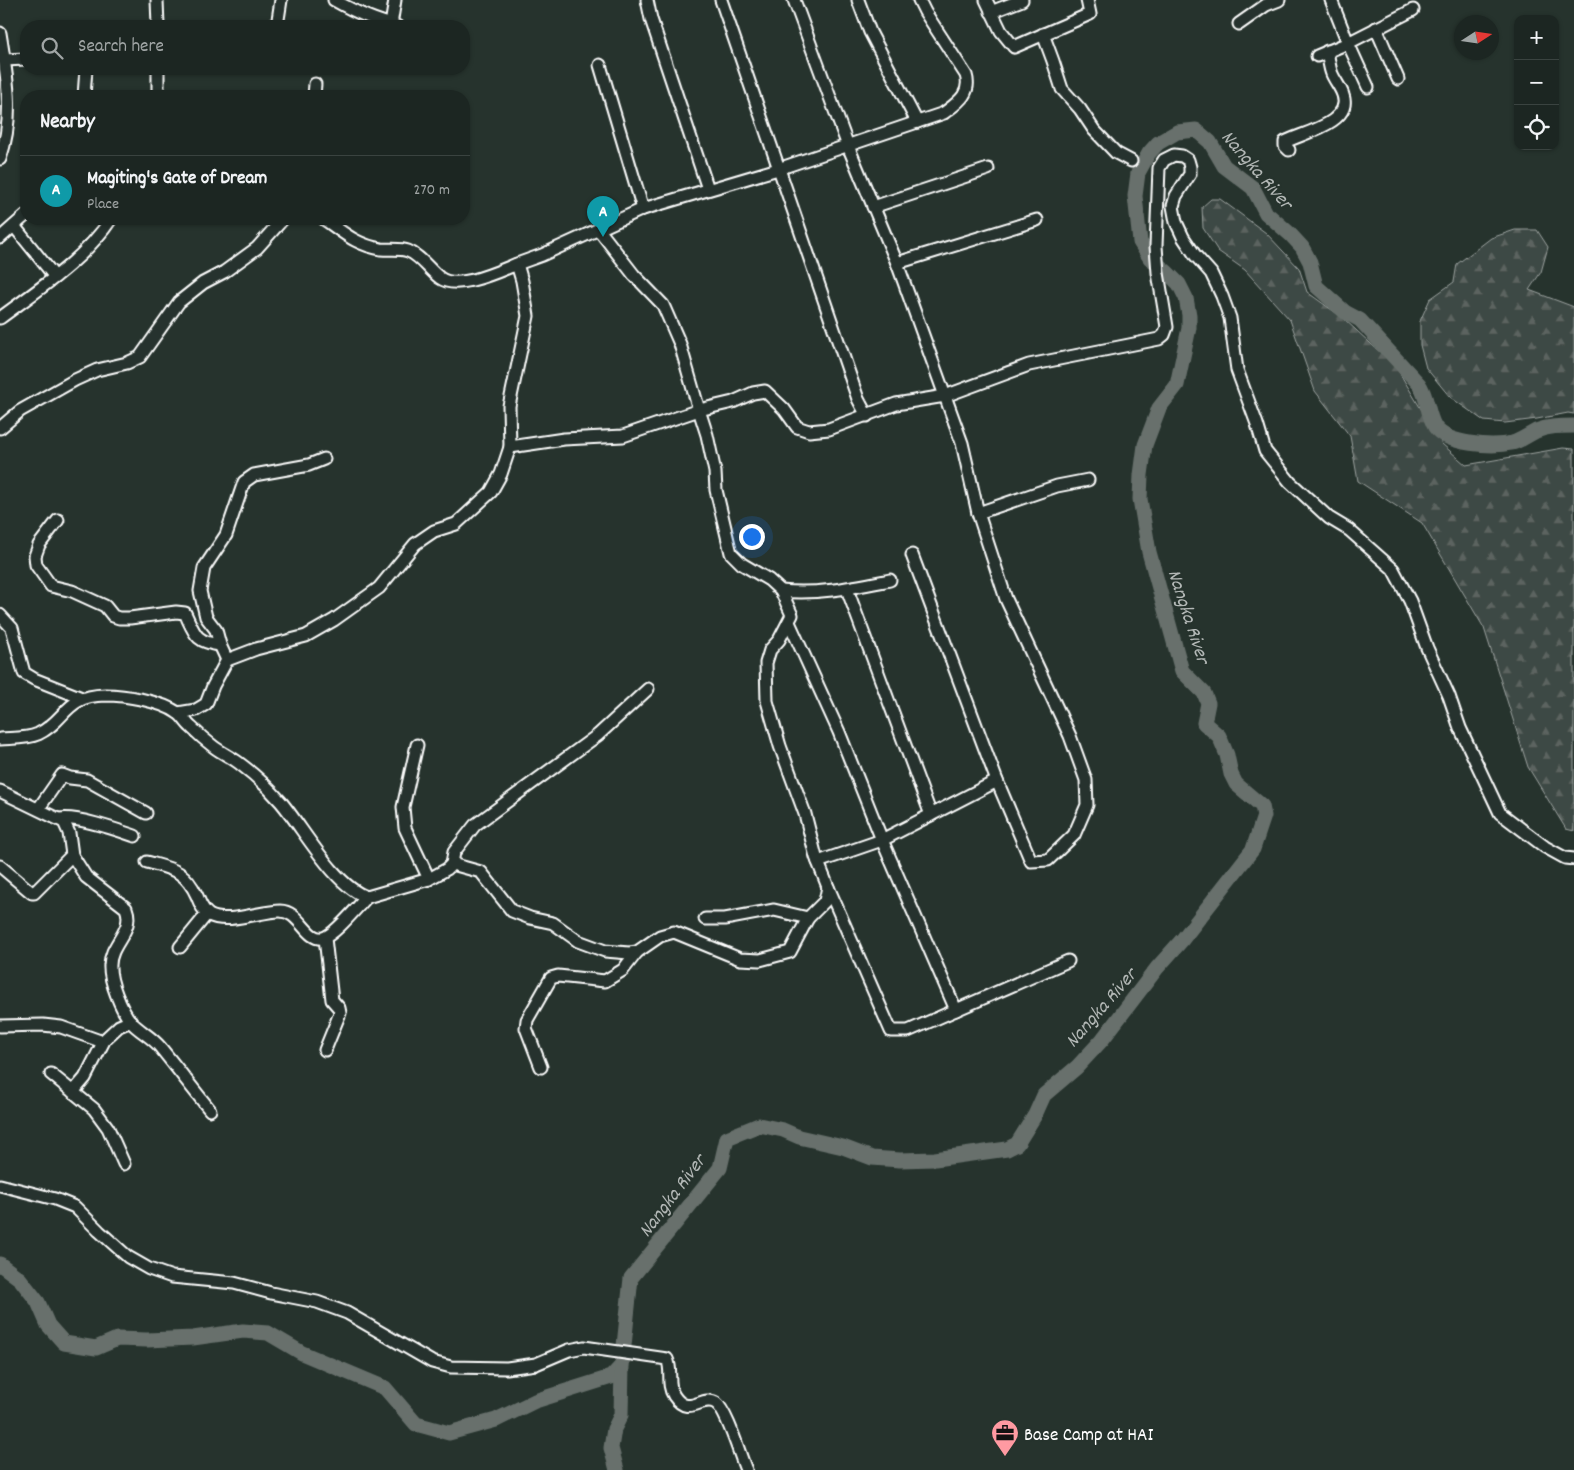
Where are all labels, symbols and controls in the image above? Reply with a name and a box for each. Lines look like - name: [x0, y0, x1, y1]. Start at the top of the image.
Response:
- north arrow: [1454, 15, 1499, 60]
- map controls: [1514, 15, 1559, 150]
- button: +: [1514, 15, 1559, 60]
- search box: [20, 20, 470, 75]
- icon: search: [38, 34, 66, 62]
- text: Search here: [78, 34, 164, 61]
- button: −: [1514, 60, 1559, 105]
- button: locate: [1514, 105, 1559, 150]
- text: Nearby: [40, 108, 95, 138]
- water label: Nangka River: [1213, 125, 1300, 219]
- text: Magiting's Gate of Dream: [87, 166, 267, 193]
- text: A: [52, 179, 60, 202]
- text: 270 m: [414, 179, 450, 202]
- text: Place: [87, 193, 119, 216]
- pin: A: [587, 196, 619, 237]
- your location: [739, 524, 765, 550]
- water label: Nangka River: [1159, 566, 1216, 670]
- water label: Nangka River: [1060, 961, 1146, 1055]
- water label: Nangka River: [633, 1147, 715, 1244]
- office icon: Base Camp at HAI: [990, 1418, 1020, 1457]
- place label: Base Camp at HAI: [1024, 1423, 1153, 1450]

